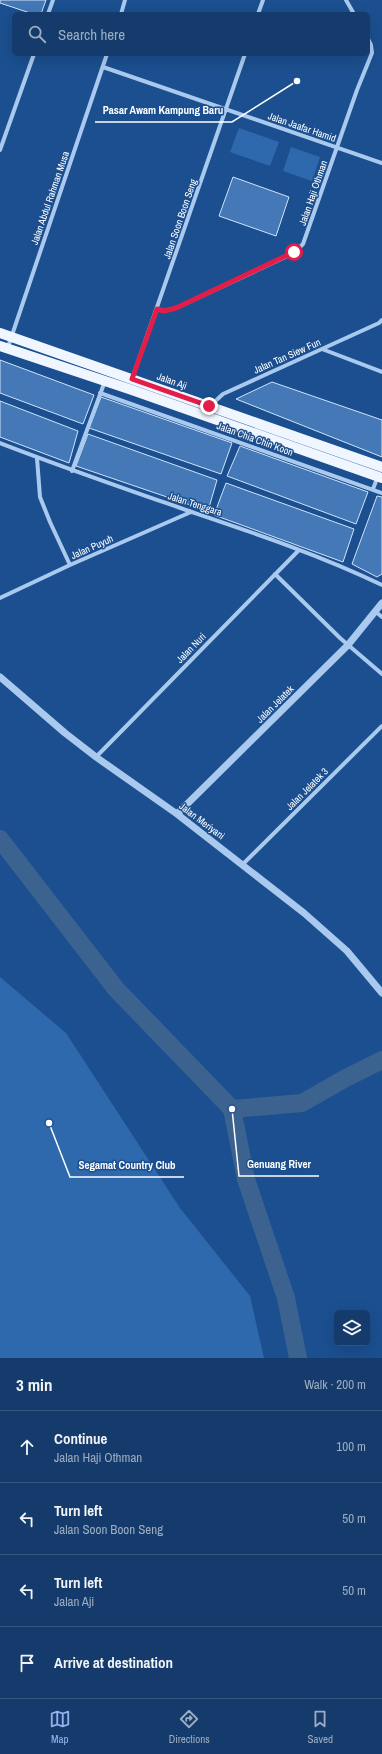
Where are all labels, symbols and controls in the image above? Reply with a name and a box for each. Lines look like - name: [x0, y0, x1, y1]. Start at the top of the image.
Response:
- search box: [12, 12, 370, 56]
- icon: search: [26, 23, 48, 45]
- text: Search here: [58, 24, 125, 45]
- callout: Pasar Awam Kampung Baru: [95, 99, 232, 122]
- text: Pasar Awam Kampung Baru: [103, 103, 223, 117]
- street label: Jalan Jaafar Hamid: [266, 109, 338, 145]
- street label: Jalan Abdul Rahman Musa: [28, 149, 72, 246]
- street label: Jalan Haji Othman: [296, 159, 330, 227]
- street label: Jalan Soon Boon Seng: [160, 177, 200, 261]
- route start: [285, 243, 303, 261]
- street label: Jalan Tan Siew Fun: [251, 335, 323, 377]
- street label: Jalan Aji: [155, 370, 189, 392]
- route end: [200, 397, 218, 415]
- street label: Jalan Chia Chin Koon: [215, 419, 295, 459]
- street label: Jalan Tenggara: [166, 489, 224, 519]
- street label: Jalan Puyuh: [69, 532, 115, 562]
- street label: Jalan Nuri: [173, 630, 209, 666]
- street label: Jalan Jelatek: [253, 682, 297, 726]
- street label: Jalan Jelatek 3: [283, 765, 331, 813]
- street label: Jalan Meriyani: [177, 800, 227, 842]
- callout: Genuang River: [239, 1153, 319, 1176]
- callout: Segamat Country Club: [70, 1154, 184, 1177]
- text: Genuang River: [247, 1157, 312, 1171]
- text: Segamat Country Club: [78, 1158, 176, 1172]
- map controls: [334, 1310, 370, 1346]
- button: layers: [334, 1310, 370, 1346]
- text: 3 min: [16, 1373, 52, 1396]
- text: Walk · 200 m: [304, 1376, 366, 1393]
- text: Continue: [54, 1428, 107, 1449]
- icon: ahead: [16, 1436, 38, 1458]
- text: 100 m: [336, 1438, 366, 1455]
- text: Jalan Haji Othman: [54, 1449, 142, 1466]
- text: Turn left: [54, 1500, 102, 1521]
- icon: left: [16, 1508, 38, 1530]
- text: 50 m: [342, 1510, 366, 1527]
- text: Jalan Soon Boon Seng: [54, 1521, 163, 1538]
- text: Turn left: [54, 1572, 102, 1593]
- icon: left: [16, 1580, 38, 1602]
- text: 50 m: [342, 1582, 366, 1599]
- text: Jalan Aji: [54, 1593, 94, 1610]
- icon: arrive: [16, 1652, 38, 1674]
- text: Arrive at destination: [54, 1652, 173, 1673]
- tab: Map: [49, 1708, 71, 1746]
- tab: Directions: [169, 1708, 210, 1746]
- tab: Saved: [308, 1708, 333, 1746]

